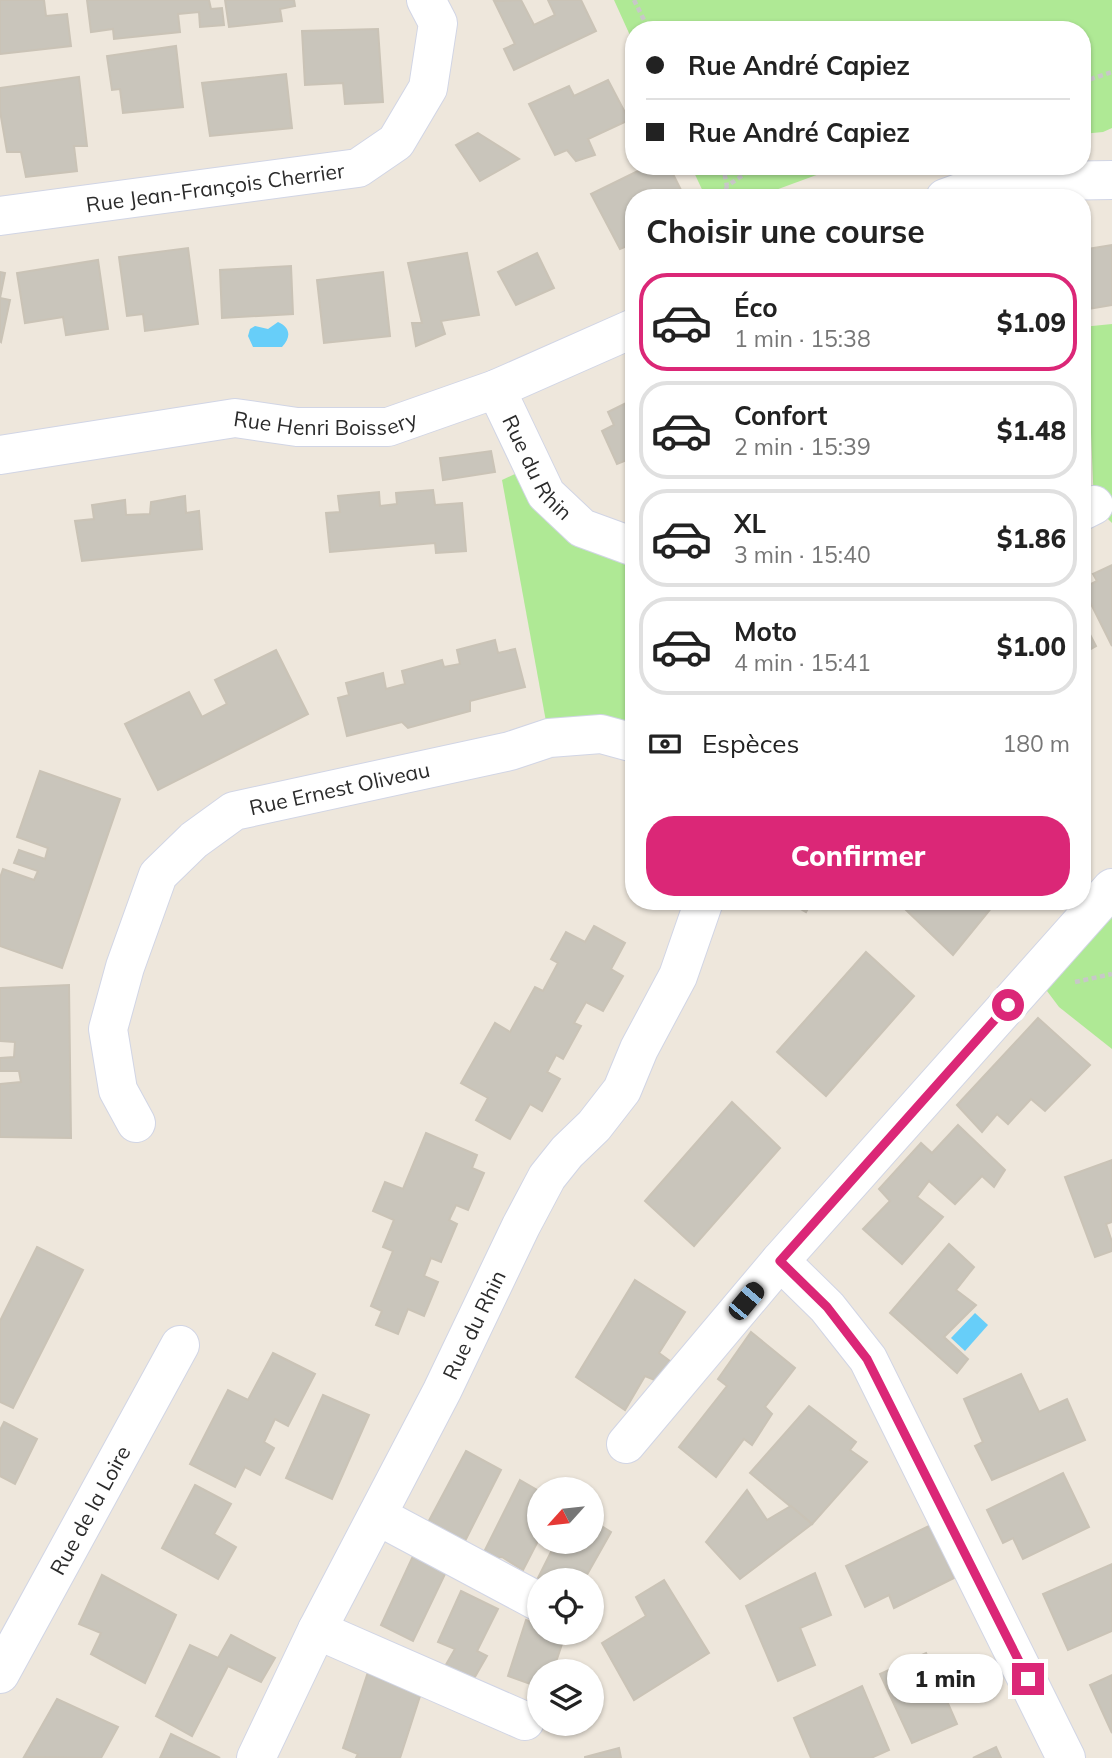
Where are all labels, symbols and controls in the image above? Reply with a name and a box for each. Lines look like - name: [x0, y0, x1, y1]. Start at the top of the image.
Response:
- text: Rue André Capiez: [688, 49, 910, 82]
- text: Rue André Capiez: [688, 116, 910, 149]
- street label: Rue Jean-François Cherrier: [84, 157, 346, 217]
- text: Choisir une course: [646, 211, 925, 251]
- icon: car: [650, 291, 713, 354]
- text: Éco: [734, 291, 778, 324]
- text: $1.09: [997, 306, 1066, 339]
- text: 1 min · 15:38: [734, 324, 871, 353]
- icon: car: [650, 399, 713, 462]
- text: Confort: [734, 399, 827, 432]
- street label: Rue Henri Boissery: [232, 405, 420, 440]
- street label: Rue du Rhin: [497, 411, 578, 525]
- text: $1.48: [997, 414, 1066, 447]
- text: 2 min · 15:39: [734, 432, 871, 461]
- icon: car: [650, 507, 713, 570]
- text: XL: [734, 507, 766, 540]
- text: $1.86: [997, 522, 1066, 555]
- text: 3 min · 15:40: [734, 540, 871, 569]
- icon: car: [650, 615, 713, 678]
- text: Moto: [734, 615, 797, 648]
- text: $1.00: [997, 630, 1066, 663]
- text: 4 min · 15:41: [734, 648, 871, 677]
- icon: cash: [646, 725, 684, 763]
- text: Espèces: [702, 727, 799, 760]
- text: 180 m: [1002, 729, 1070, 758]
- street label: Rue Ernest Oliveau: [247, 756, 432, 820]
- button: Confirmer: [646, 816, 1070, 896]
- route start: [992, 989, 1024, 1021]
- street label: Rue du Rhin: [437, 1266, 511, 1384]
- car: [725, 1278, 768, 1324]
- street label: Rue de la Loire: [44, 1441, 136, 1579]
- north arrow: [527, 1477, 604, 1554]
- map controls: [527, 1477, 604, 1736]
- button: locate: [527, 1568, 604, 1645]
- callout: 1 min: [888, 1654, 1004, 1704]
- button: layers: [527, 1659, 604, 1736]
- route end: [1012, 1663, 1044, 1695]
- text: 1 min: [914, 1664, 976, 1693]

